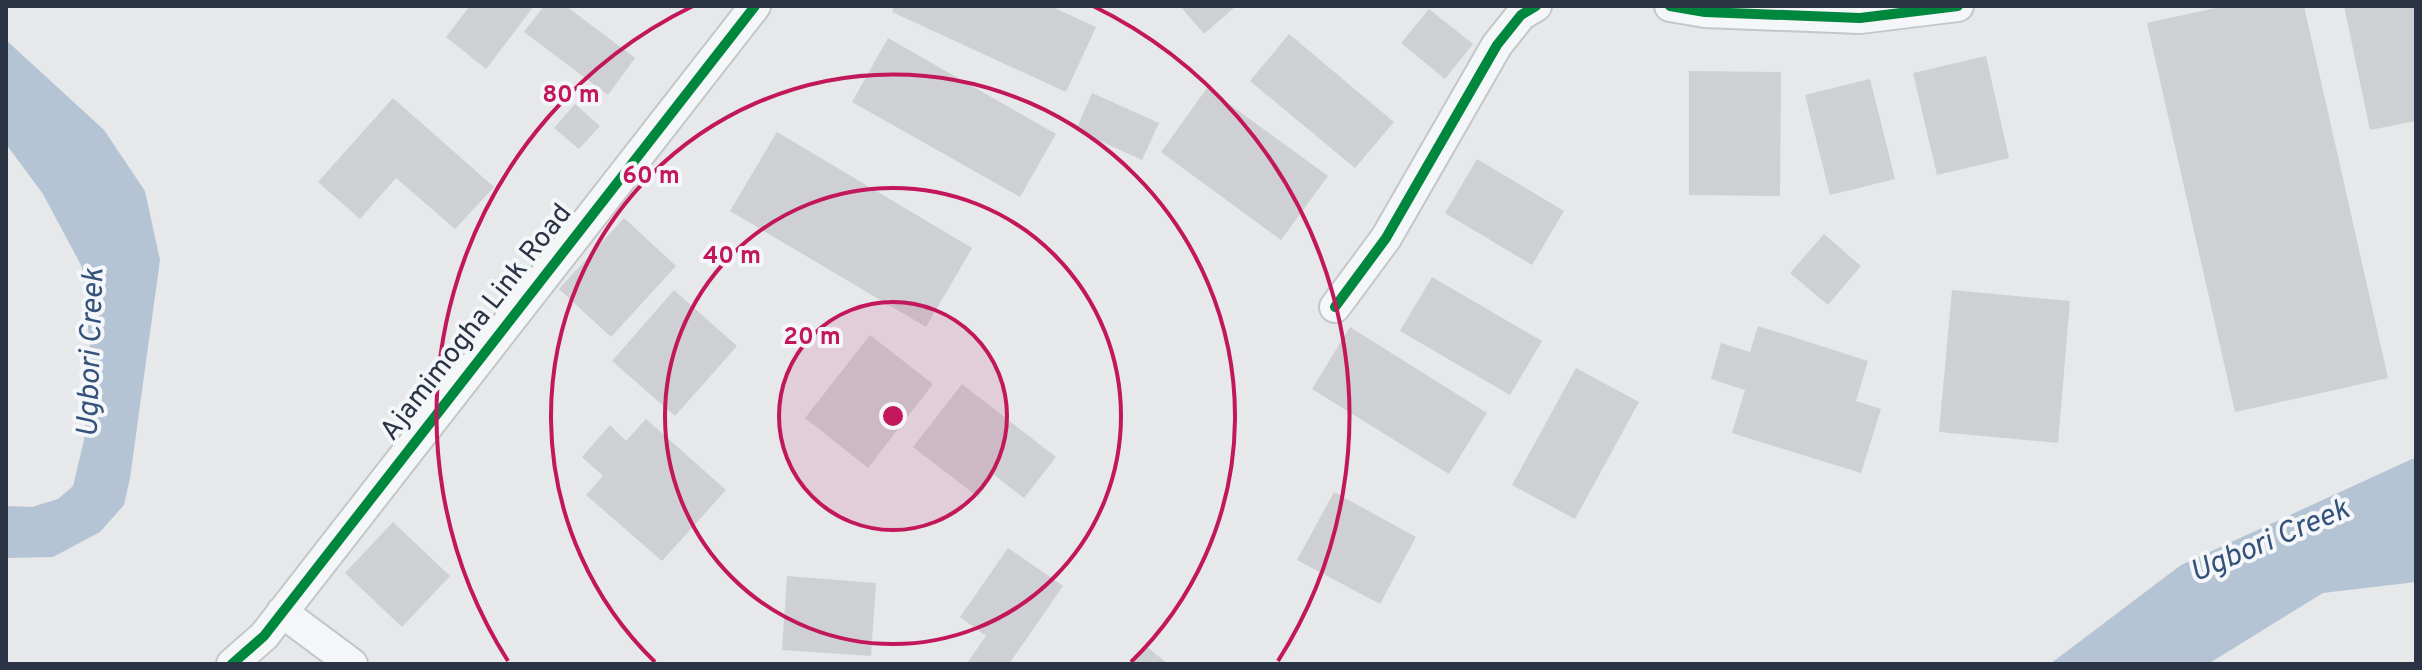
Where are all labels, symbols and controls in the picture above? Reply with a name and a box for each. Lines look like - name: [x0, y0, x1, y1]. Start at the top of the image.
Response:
- text: 80 m: [542, 81, 600, 111]
- text: 60 m: [622, 162, 680, 192]
- street label: Ajamimogha Link Road: [373, 197, 581, 449]
- text: 40 m: [703, 242, 761, 272]
- water label: Ugbori Creek: [71, 267, 113, 438]
- text: 20 m: [783, 323, 841, 353]
- centre of rings: [879, 402, 907, 430]
- water label: Ugbori Creek: [2185, 492, 2356, 592]

